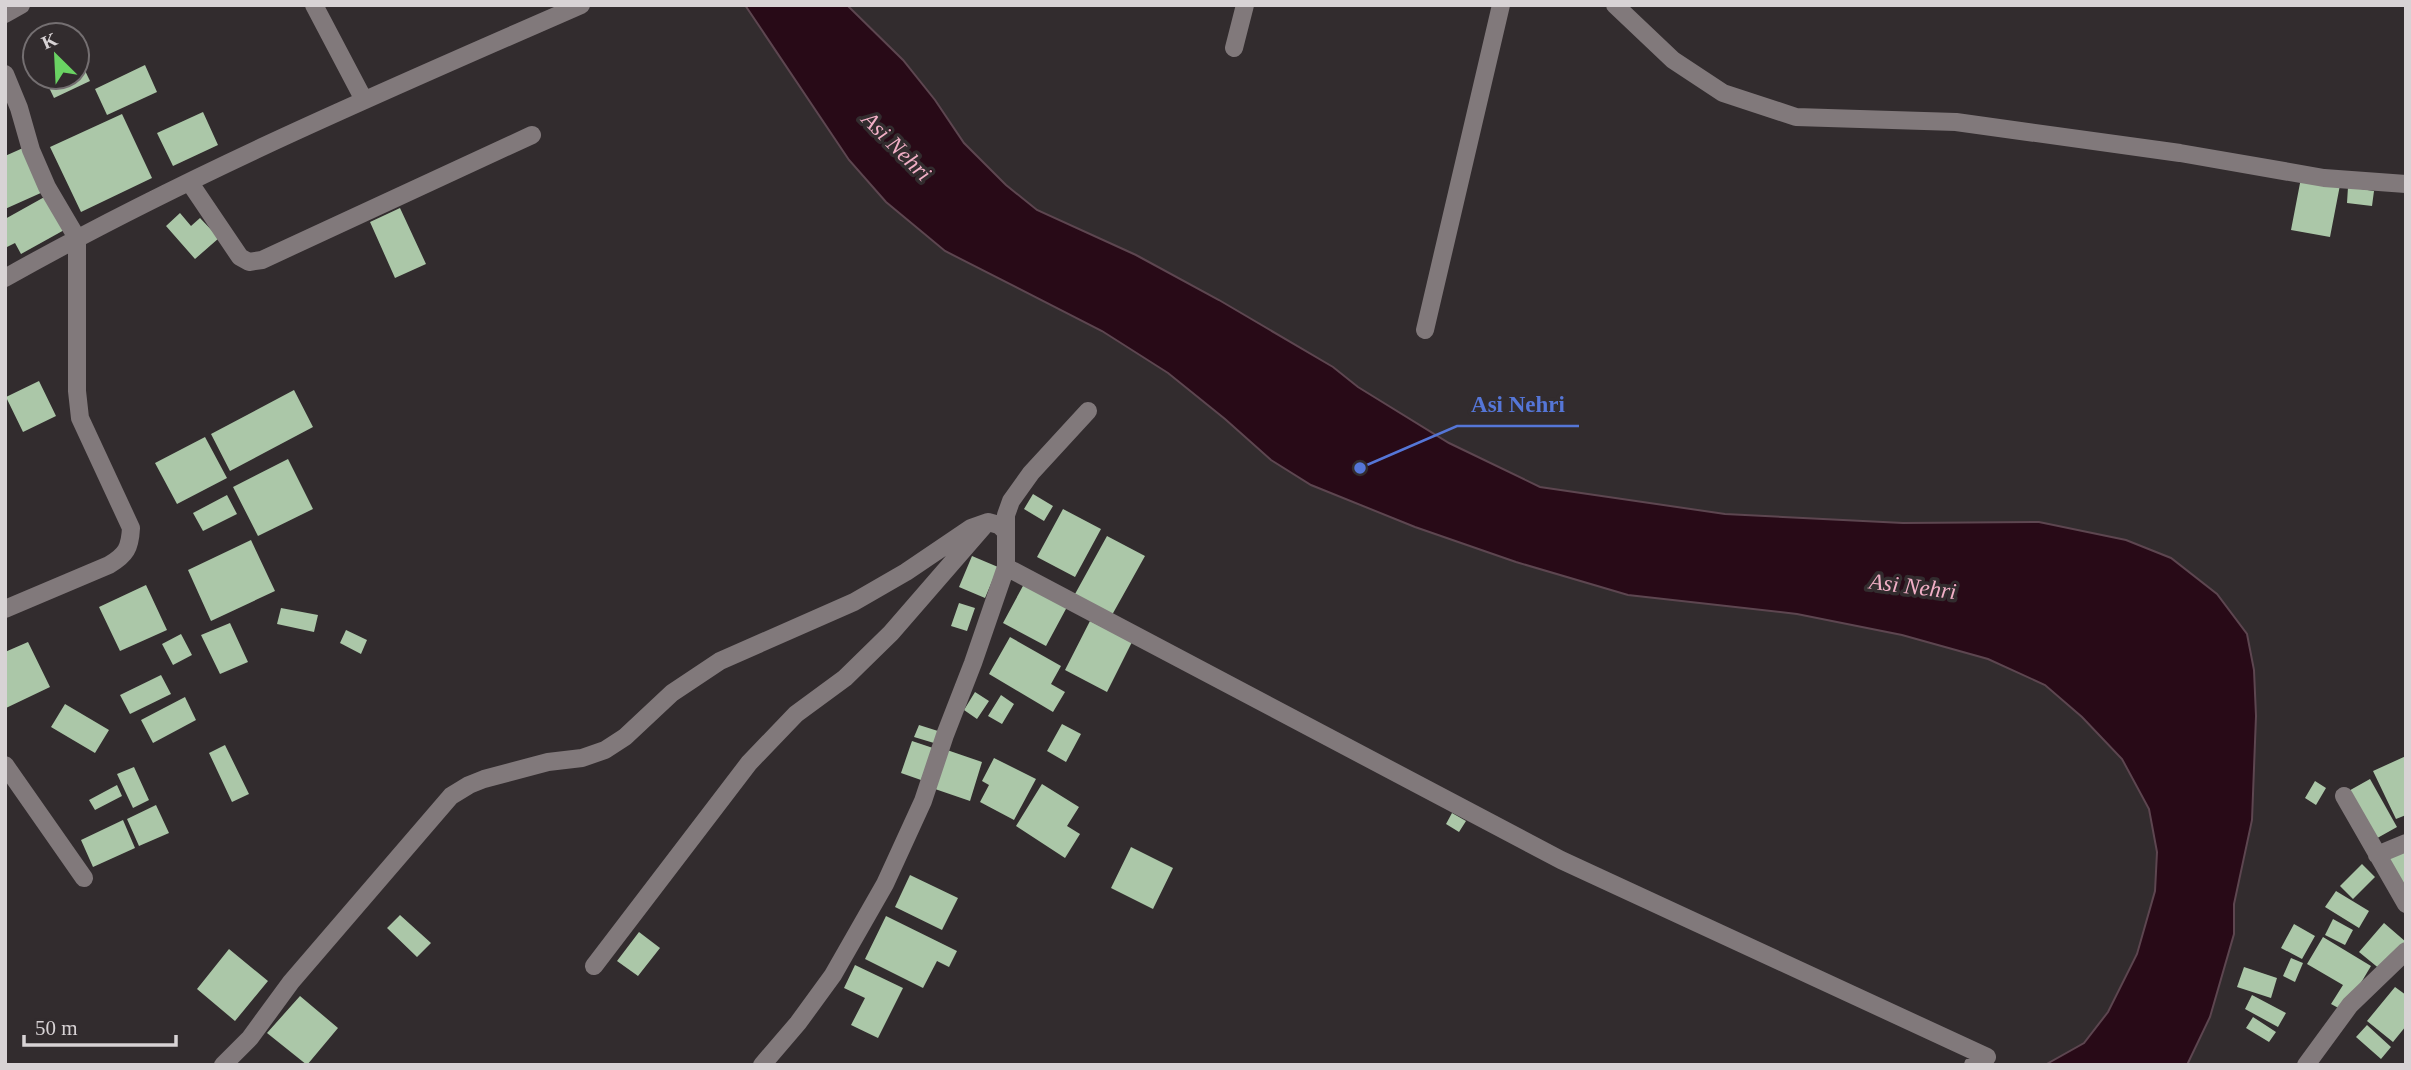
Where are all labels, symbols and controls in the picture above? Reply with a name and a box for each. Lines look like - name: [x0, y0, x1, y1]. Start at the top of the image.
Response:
- north arrow: [21, 21, 91, 91]
- text: K: [38, 28, 61, 54]
- water label: Asi Nehri: [855, 105, 936, 186]
- callout: Asi Nehri: [1457, 382, 1579, 426]
- text: Asi Nehri: [1471, 392, 1566, 417]
- water label: Asi Nehri: [1866, 569, 1958, 604]
- scale bar: [24, 1004, 177, 1048]
- text: 50 m: [35, 1016, 78, 1040]

